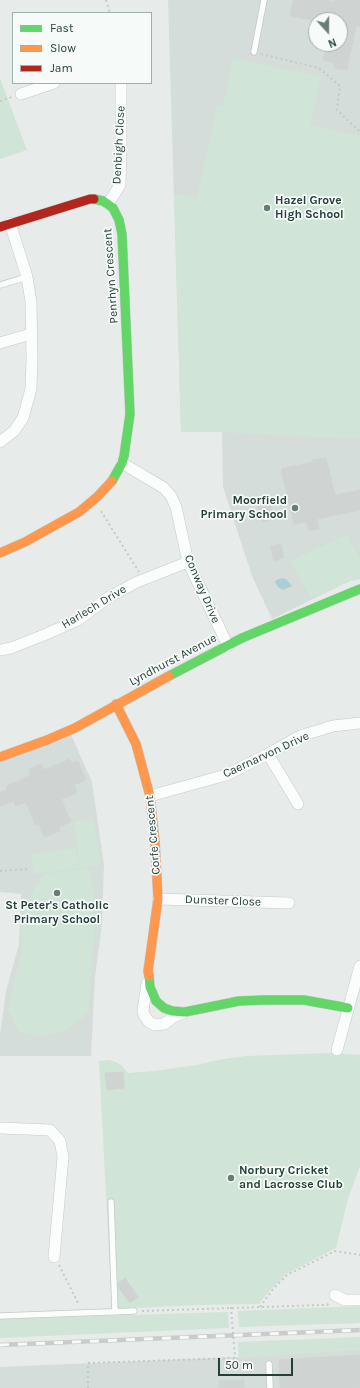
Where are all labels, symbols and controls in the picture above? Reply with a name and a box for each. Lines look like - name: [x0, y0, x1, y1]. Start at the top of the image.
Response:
- legend: [12, 12, 152, 84]
- north arrow: [308, 12, 348, 52]
- text: Fast: [50, 21, 73, 35]
- text: N: [326, 35, 338, 50]
- text: Slow: [50, 41, 76, 55]
- text: Jam: [50, 61, 73, 75]
- street label: Denbigh Close: [110, 105, 128, 185]
- place label: Hazel Grove High School: [275, 194, 344, 222]
- marker: Hazel Grove High School: [262, 203, 272, 213]
- street label: Penrhyn Crescent: [100, 228, 122, 324]
- place label: Moorfield Primary School: [200, 494, 287, 522]
- marker: Moorfield Primary School: [290, 503, 300, 513]
- street label: Conway Drive: [181, 553, 223, 625]
- street label: Harlech Drive: [59, 582, 129, 632]
- street label: Lyndhurst Avenue: [127, 631, 219, 689]
- street label: Caernarvon Drive: [221, 729, 311, 781]
- street label: Corfe Crescent: [142, 795, 164, 875]
- marker: St Peter's Catholic Primary School: [52, 888, 62, 898]
- street label: Dunster Close: [185, 892, 261, 910]
- place label: St Peter's Catholic Primary School: [5, 899, 109, 927]
- place label: Norbury Cricket and Lacrosse Club: [239, 1164, 343, 1192]
- marker: Norbury Cricket and Lacrosse Club: [226, 1173, 236, 1183]
- scale bar: [220, 1350, 295, 1376]
- text: 50 m: [225, 1358, 253, 1372]

